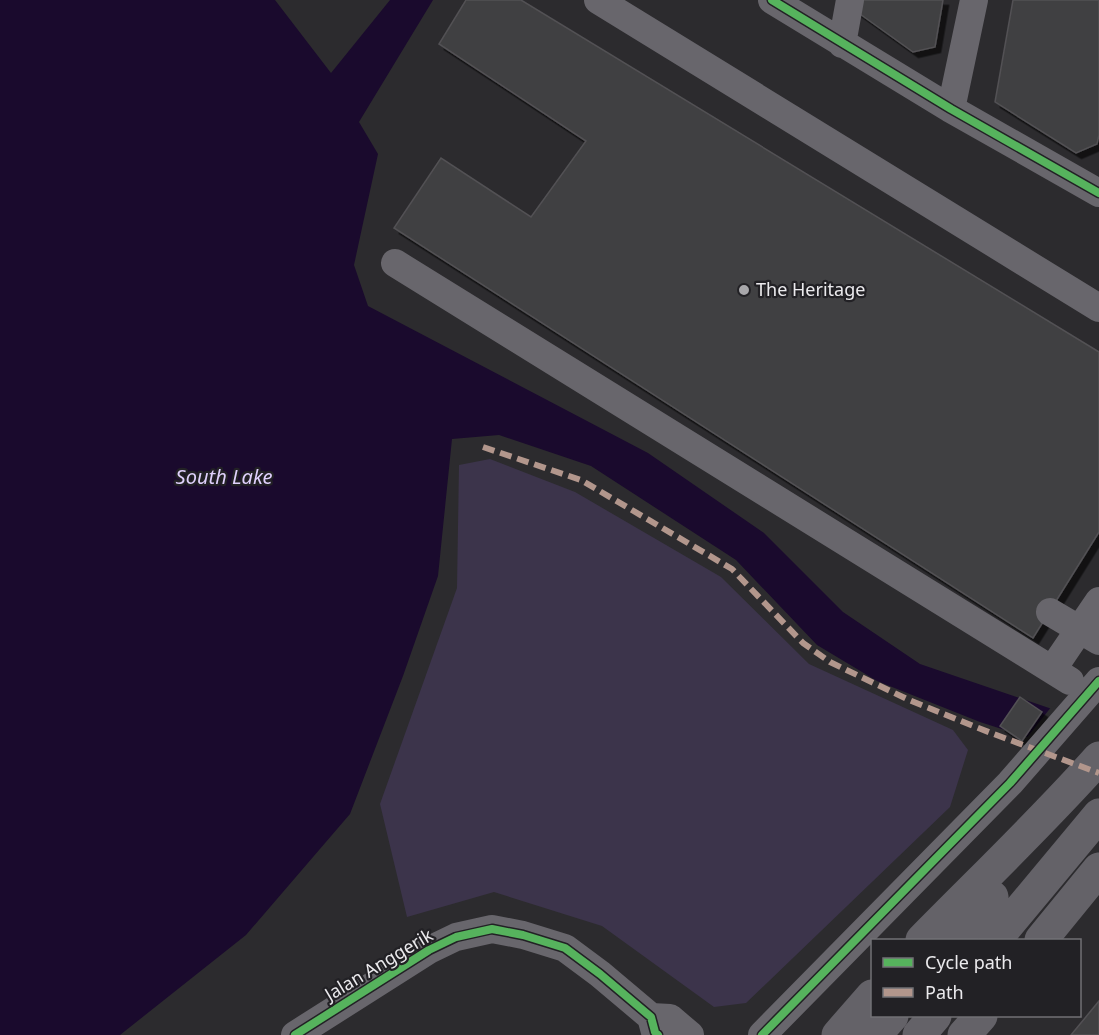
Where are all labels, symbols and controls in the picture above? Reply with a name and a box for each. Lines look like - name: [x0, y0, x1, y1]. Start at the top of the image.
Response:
- place label: The Heritage: [756, 277, 865, 301]
- marker: The Heritage: [737, 283, 751, 297]
- water label: South Lake: [176, 463, 272, 490]
- street label: Jalan Anggerik: [318, 922, 437, 1007]
- legend: [871, 939, 1081, 1017]
- text: Cycle path: [925, 950, 1012, 974]
- text: Path: [925, 980, 964, 1004]

